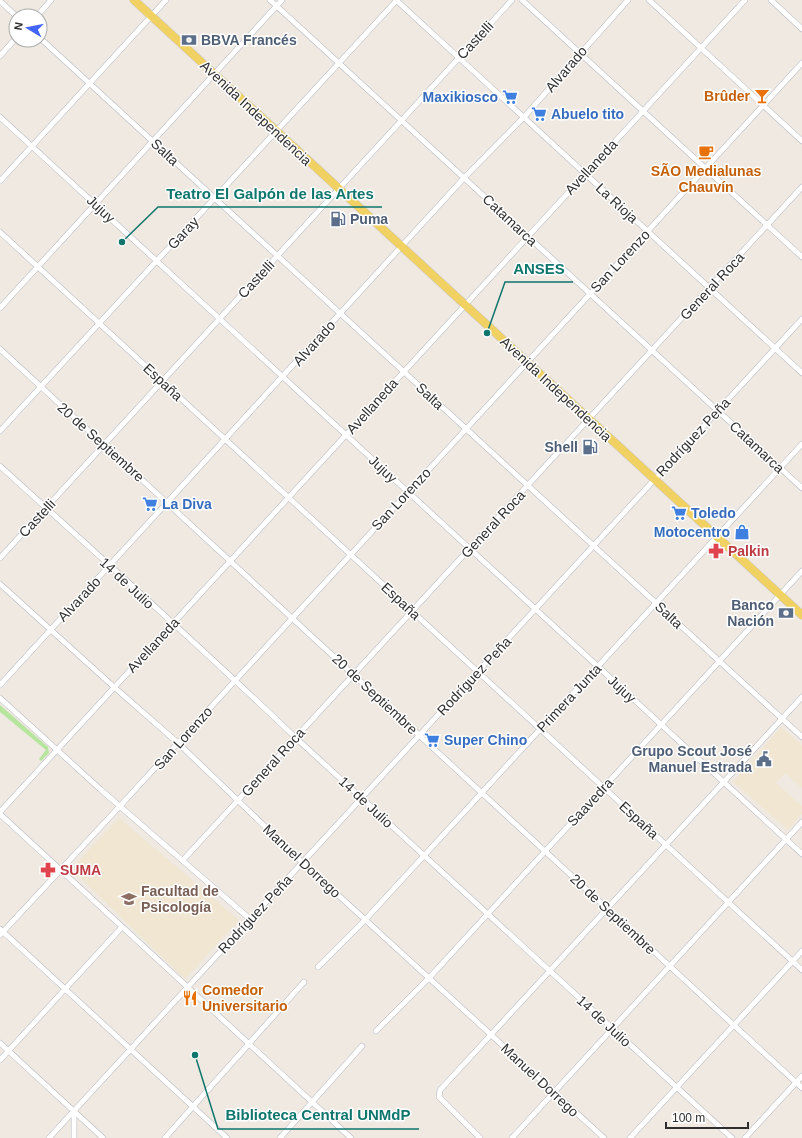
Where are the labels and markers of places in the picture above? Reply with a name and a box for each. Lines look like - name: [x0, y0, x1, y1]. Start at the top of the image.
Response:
- bank icon: BBVA Francés: [180, 31, 198, 49]
- place label: BBVA Francés: [201, 32, 297, 48]
- bar icon: Brûder: [753, 87, 771, 105]
- supermarket icon: Maxikiosco: [501, 88, 519, 106]
- place label: Brûder: [704, 88, 751, 104]
- place label: Maxikiosco: [423, 89, 498, 105]
- supermarket icon: Abuelo tito: [530, 105, 548, 123]
- place label: Abuelo tito: [551, 106, 624, 122]
- cafe icon: SÃO Medialunas Chauvín: [697, 143, 715, 161]
- place label: SÃO Medialunas Chauvín: [651, 162, 761, 195]
- callout: Teatro El Galpón de las Artes: [158, 180, 382, 207]
- fuel station icon: Puma: [329, 210, 347, 228]
- place label: Puma: [350, 211, 388, 227]
- callout: ANSES: [505, 255, 573, 282]
- fuel station icon: Shell: [581, 438, 599, 456]
- place label: Shell: [545, 439, 578, 455]
- supermarket icon: La Diva: [141, 495, 159, 513]
- place label: La Diva: [162, 496, 212, 512]
- supermarket icon: Toledo: [670, 504, 688, 522]
- place label: Toledo: [691, 505, 736, 521]
- shop icon: Motocentro: [733, 523, 751, 541]
- place label: Motocentro: [654, 524, 730, 540]
- pharmacy icon: Palkin: [707, 542, 725, 560]
- place label: Palkin: [728, 543, 769, 559]
- place label: Banco Nación: [727, 597, 774, 629]
- bank icon: Banco Nación: [777, 604, 795, 622]
- supermarket icon: Super Chino: [423, 731, 441, 749]
- place label: Super Chino: [444, 732, 527, 748]
- place label: Grupo Scout José Manuel Estrada: [631, 743, 752, 775]
- public building icon: Grupo Scout José Manuel Estrada: [755, 750, 773, 768]
- pharmacy icon: SUMA: [39, 861, 57, 879]
- place label: SUMA: [60, 862, 101, 878]
- place label: Facultad de Psicología: [141, 883, 219, 915]
- school or university icon: Facultad de Psicología: [120, 890, 138, 908]
- place label: Comedor Universitario: [202, 982, 288, 1014]
- restaurant icon: Comedor Universitario: [181, 989, 199, 1007]
- callout: Biblioteca Central UNMdP: [218, 1102, 419, 1129]

